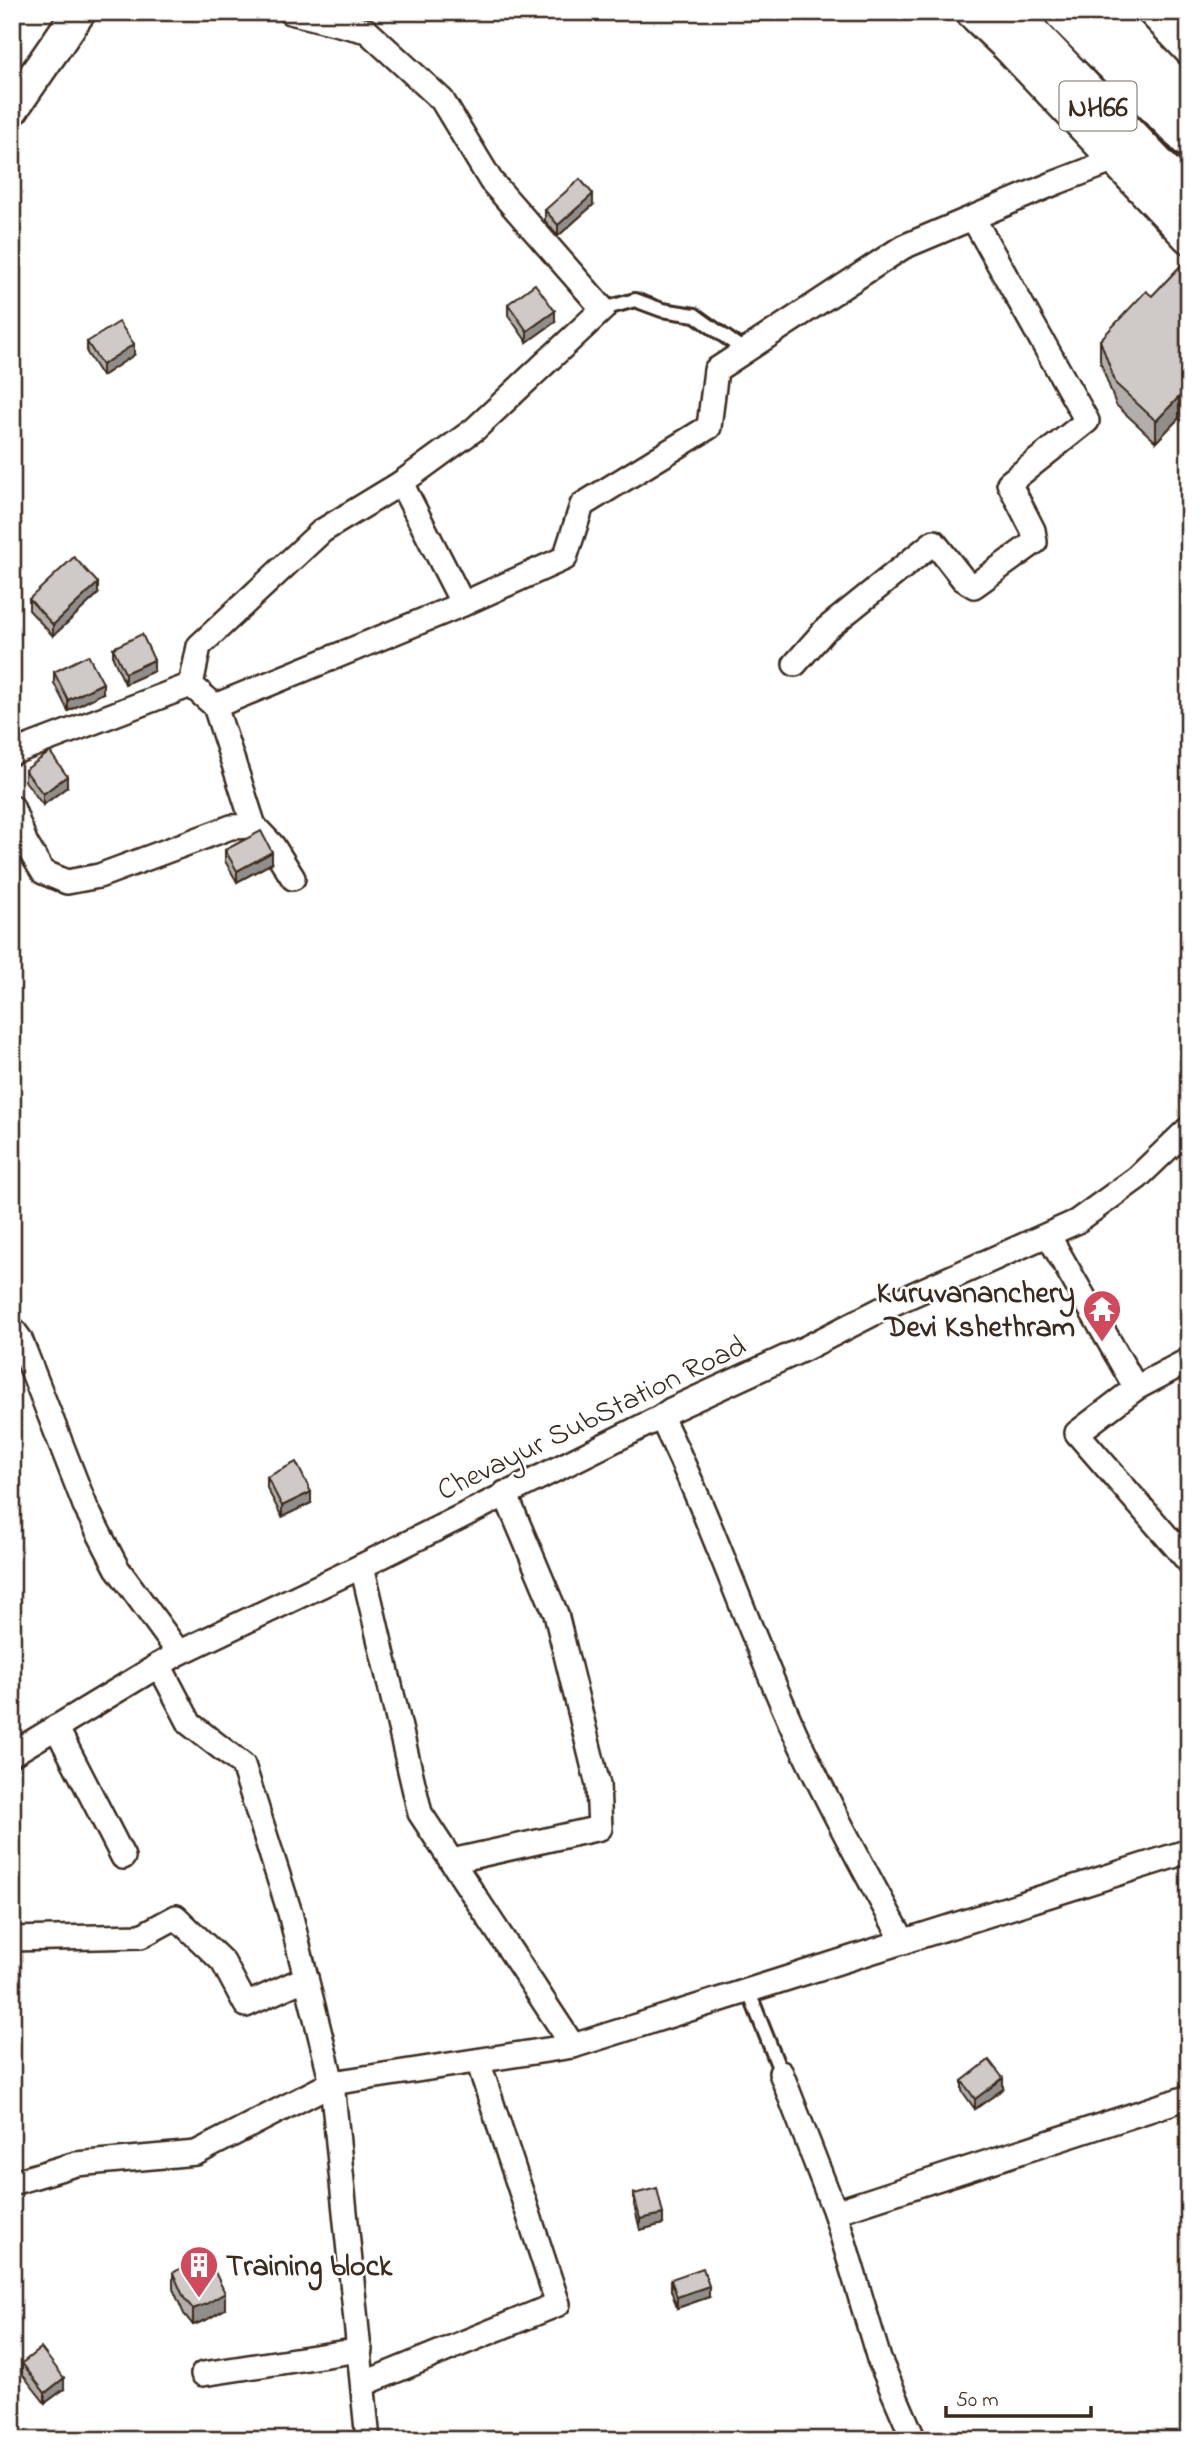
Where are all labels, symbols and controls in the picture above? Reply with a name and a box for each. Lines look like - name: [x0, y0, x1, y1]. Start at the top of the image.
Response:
- road number: NH66: [1060, 82, 1136, 130]
- place label: Kuruvananchery Devi Kshethram: [876, 1273, 1075, 1351]
- temple icon: Kuruvananchery Devi Kshethram: [1081, 1288, 1123, 1343]
- street label: Chevayur SubStation Road: [430, 1326, 754, 1514]
- building icon: Training block: [178, 2244, 220, 2299]
- place label: Training block: [226, 2246, 393, 2291]
- scale bar: [946, 2375, 1091, 2419]
- text: 50 m: [956, 2386, 999, 2416]

